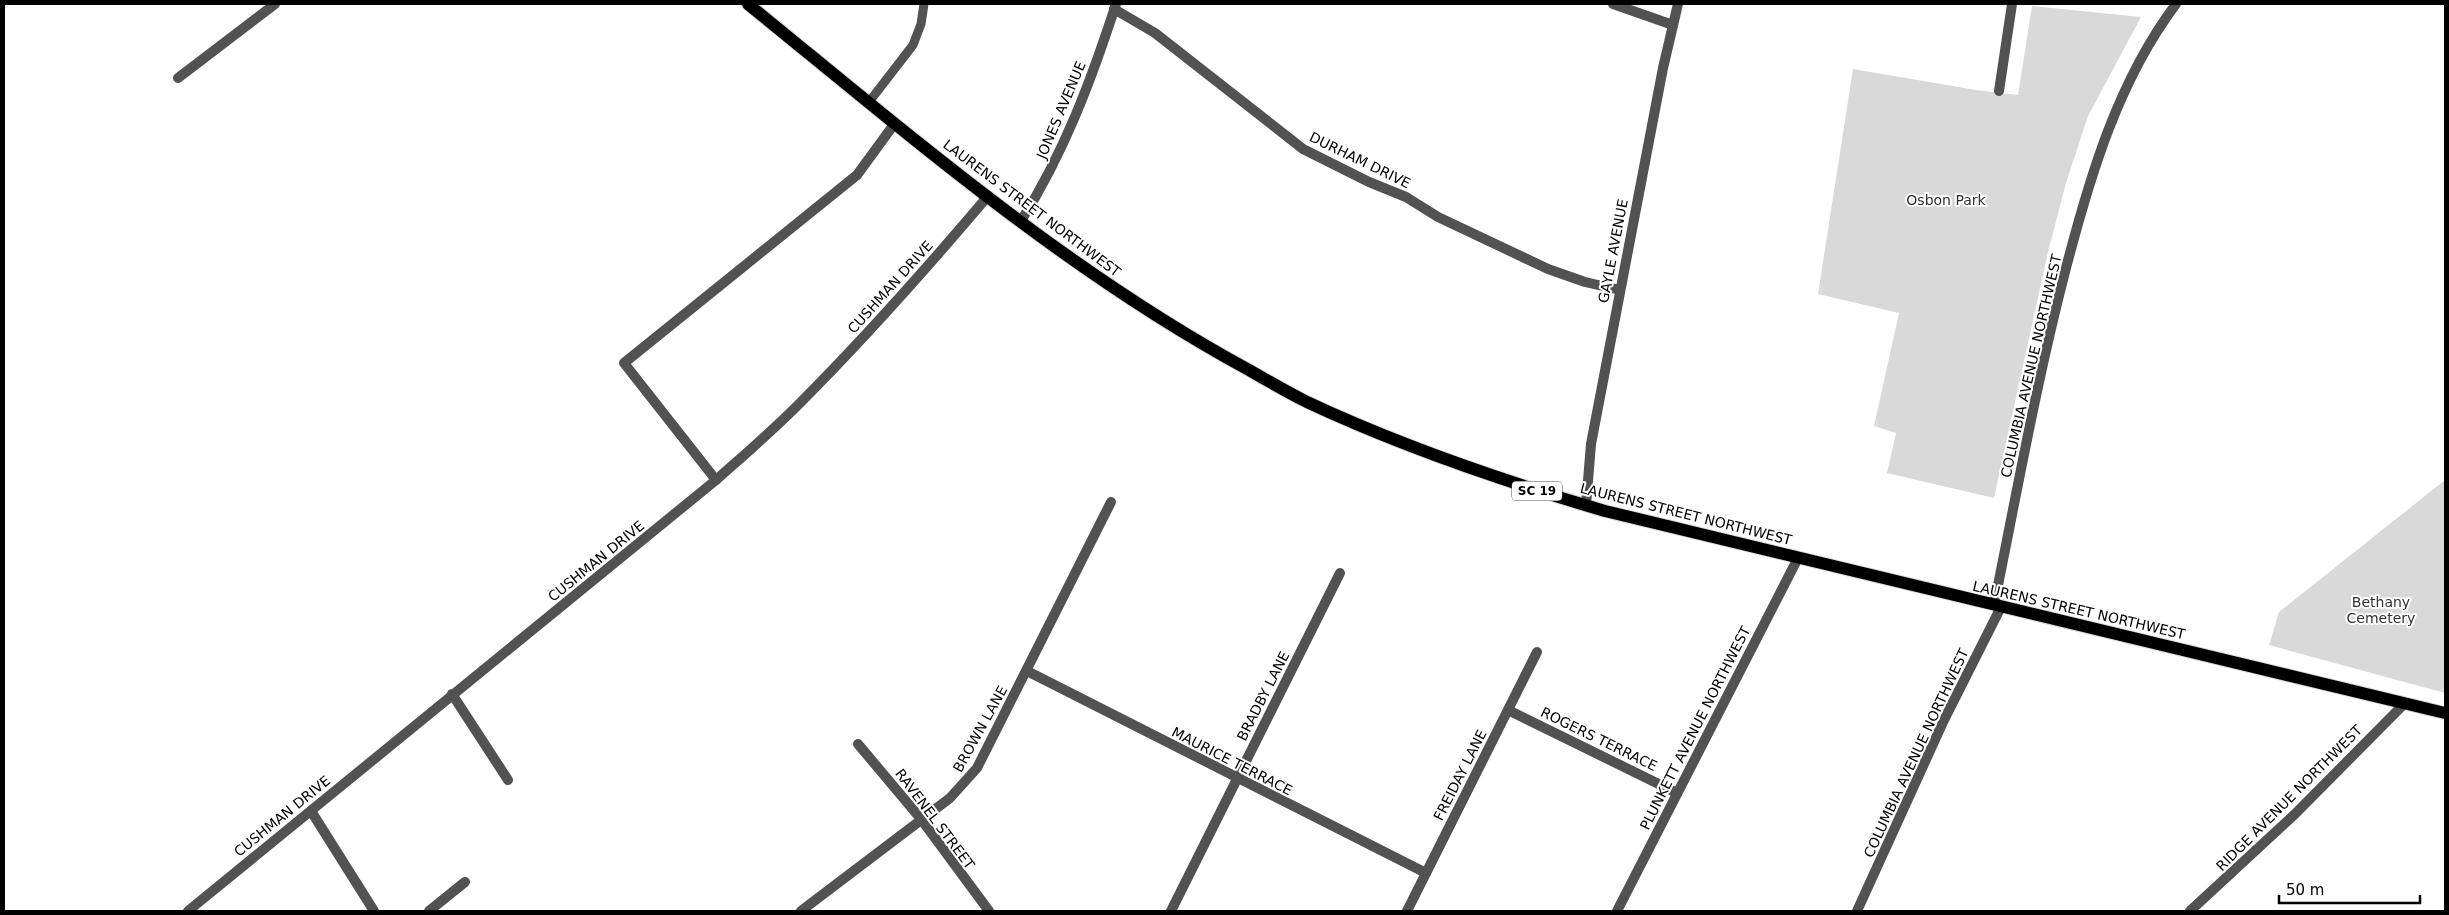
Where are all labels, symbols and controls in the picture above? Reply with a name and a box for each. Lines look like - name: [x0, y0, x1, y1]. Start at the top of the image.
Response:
- street label: JONES AVENUE: [1033, 59, 1089, 162]
- street label: DURHAM DRIVE: [1307, 129, 1413, 191]
- street label: LAURENS STREET NORTHWEST: [940, 136, 1124, 280]
- park label: Osbon Park: [1906, 192, 1987, 208]
- street label: GAYLE AVENUE: [1595, 198, 1631, 304]
- street label: CUSHMAN DRIVE: [844, 237, 936, 337]
- street label: COLUMBIA AVENUE NORTHWEST: [1998, 252, 2065, 479]
- street label: LAURENS STREET NORTHWEST: [1578, 480, 1794, 548]
- road number: SC 19: [1512, 482, 1562, 501]
- street label: CUSHMAN DRIVE: [545, 517, 647, 605]
- street label: LAURENS STREET NORTHWEST: [1971, 578, 2187, 642]
- park label: Bethany Cemetery: [2347, 594, 2415, 626]
- street label: PLUNKETT AVENUE NORTHWEST: [1637, 623, 1754, 832]
- street label: COLUMBIA AVENUE NORTHWEST: [1860, 646, 1972, 860]
- street label: BRADBY LANE: [1234, 649, 1292, 743]
- street label: BROWN LANE: [950, 683, 1010, 775]
- street label: ROGERS TERRACE: [1538, 704, 1660, 774]
- street label: RIDGE AVENUE NORTHWEST: [2213, 722, 2365, 874]
- street label: MAURICE TERRACE: [1169, 724, 1295, 798]
- street label: FREIDAY LANE: [1430, 727, 1490, 823]
- street label: RAVENEL STREET: [892, 766, 978, 873]
- street label: CUSHMAN DRIVE: [231, 772, 333, 860]
- scale bar: [2279, 872, 2420, 904]
- text: 50 m: [2286, 881, 2324, 899]

